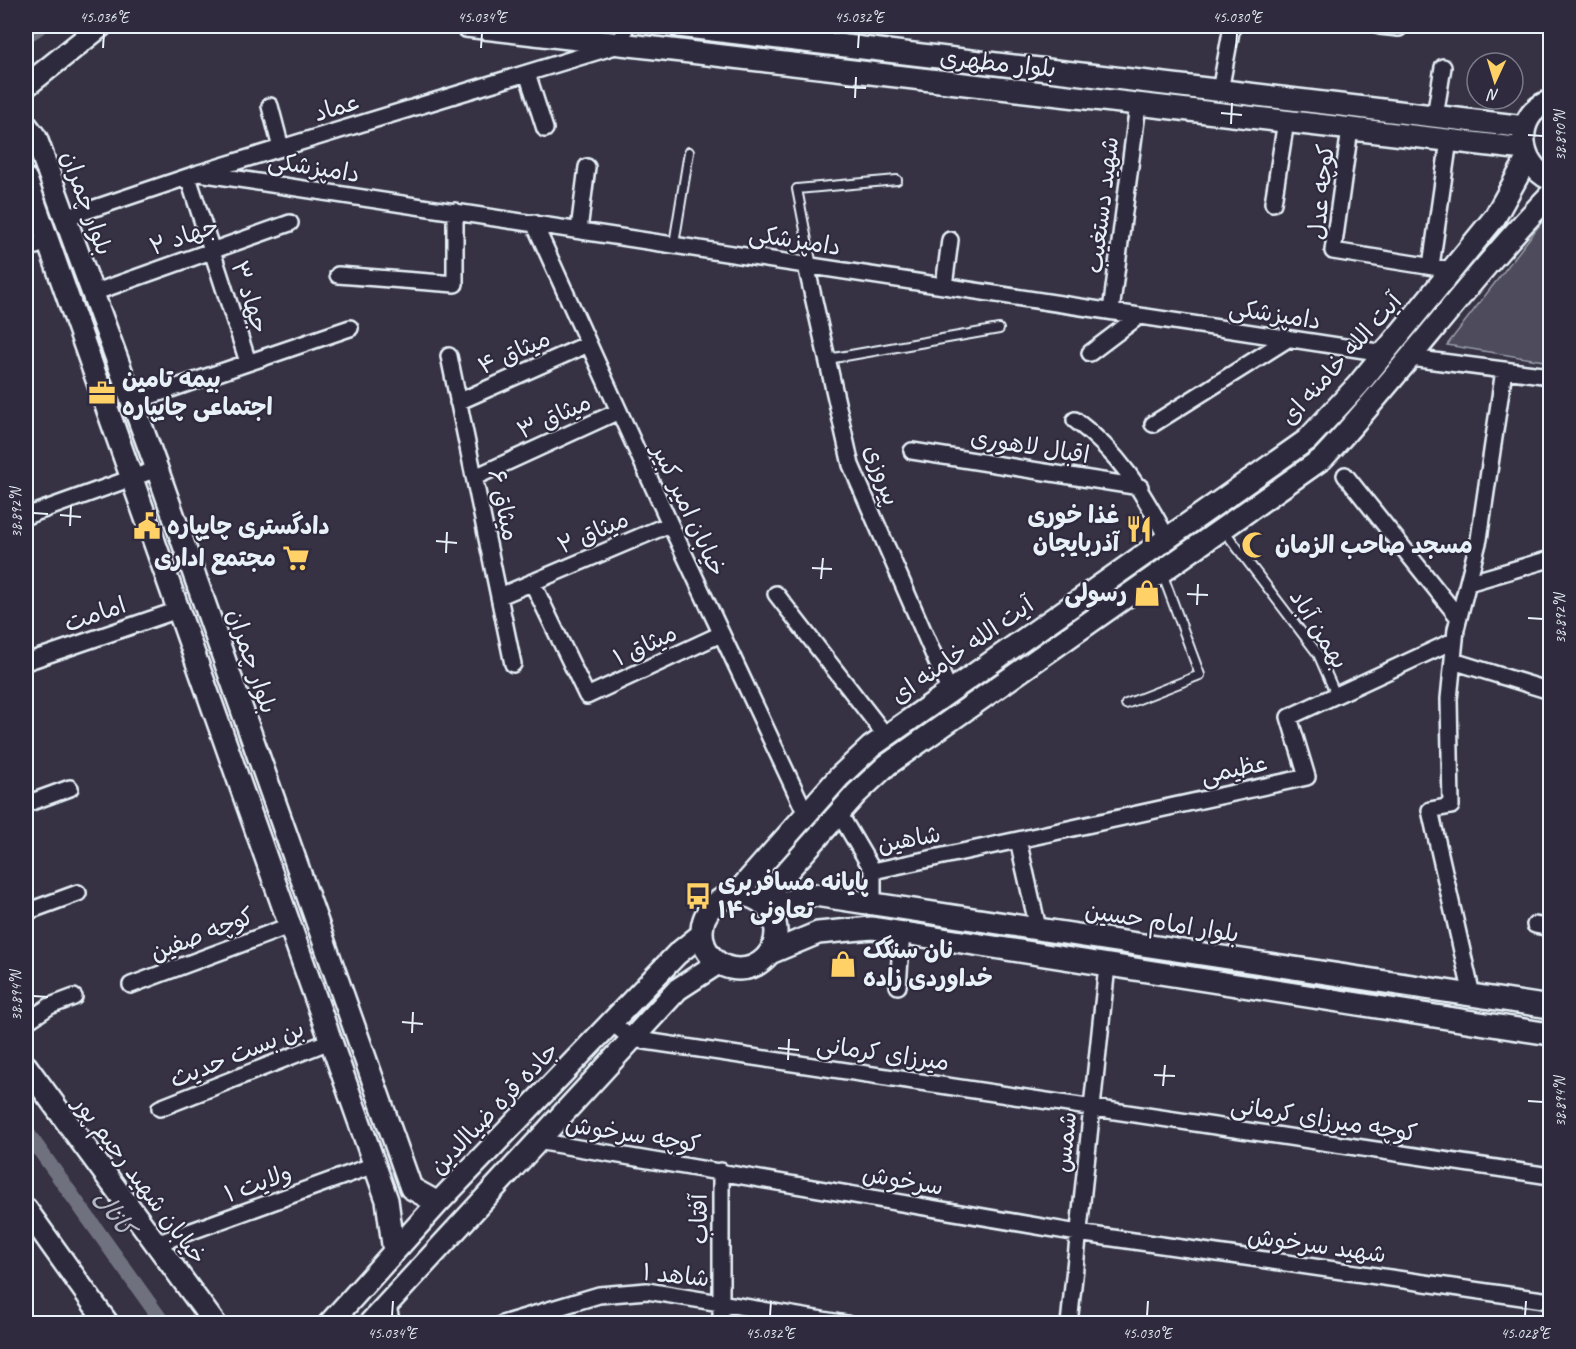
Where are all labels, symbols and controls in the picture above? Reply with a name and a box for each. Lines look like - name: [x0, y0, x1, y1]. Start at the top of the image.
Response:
- text: 45.036°E: [80, 8, 131, 27]
- text: 45.034°E: [458, 8, 509, 27]
- text: 45.032°E: [835, 8, 886, 27]
- text: 45.030°E: [1213, 8, 1264, 27]
- street label: بلوار مطهری: [938, 42, 1058, 84]
- north arrow: [1465, 51, 1525, 111]
- text: N: [1485, 84, 1500, 105]
- street label: عماد: [310, 86, 364, 128]
- text: 38.890°N: [1551, 108, 1570, 161]
- street label: شهید دستغیب: [1079, 135, 1125, 275]
- street label: کوچه عدل: [1301, 143, 1341, 241]
- street label: دامپزشکی: [266, 145, 362, 189]
- street label: بلوار چمران: [54, 147, 120, 259]
- street label: جهاد ۲: [146, 210, 222, 262]
- street label: دامپزشکی: [747, 218, 843, 262]
- street label: جهاد ۳: [224, 257, 276, 337]
- street label: آیت الله خامنه ای: [1274, 286, 1409, 431]
- street label: دامپزشکی: [1227, 292, 1323, 336]
- street label: میثاق ۴: [473, 323, 555, 381]
- place label: بیمه تامین اجتماعی چایپاره: [122, 364, 273, 422]
- office icon: بیمه تامین اجتماعی چایپاره: [87, 378, 117, 408]
- street label: میثاق ۳: [512, 386, 596, 446]
- street label: اقبال لاهوری: [968, 422, 1092, 470]
- street label: خیابان امیر کبیر: [644, 437, 733, 581]
- street label: پیروزی: [857, 440, 907, 510]
- street label: میثاق ۶: [482, 466, 526, 544]
- text: 38.892°N: [7, 485, 26, 538]
- place label: غذا خوری آذربایجان: [1028, 500, 1121, 558]
- street label: میثاق ۲: [553, 504, 633, 560]
- public building icon: دادگستری چایپاره: [132, 511, 162, 541]
- place label: دادگستری چایپاره: [167, 511, 330, 541]
- restaurant icon: غذا خوری آذربایجان: [1124, 514, 1154, 544]
- mosque icon: مسجد صاحب الزمان: [1240, 530, 1270, 560]
- place label: مسجد صاحب الزمان: [1275, 530, 1473, 560]
- place label: مجتمع اداری: [154, 543, 276, 575]
- supermarket icon: مجتمع اداری: [281, 543, 311, 573]
- place label: رسولی: [1065, 578, 1127, 608]
- shop icon: رسولی: [1132, 578, 1162, 608]
- street label: بهمن آباد: [1283, 584, 1355, 674]
- street label: امامت: [60, 589, 130, 639]
- street label: آیت الله خامنه ای: [885, 589, 1040, 710]
- text: 38.892°N: [1551, 591, 1570, 644]
- street label: بلوار چمران: [220, 605, 284, 717]
- street label: میثاق ۱: [608, 617, 682, 673]
- street label: عظیمی: [1198, 747, 1270, 791]
- street label: شاهین: [875, 819, 943, 859]
- place label: پایانه مسافربری تعاونی ۱۴: [718, 867, 869, 925]
- bus stop icon: پایانه مسافربری تعاونی ۱۴: [683, 881, 713, 911]
- street label: بلوار امام حسین: [1082, 895, 1241, 952]
- street label: کوچه صفین: [146, 900, 258, 968]
- place label: نان سنگک خداوردی زاده: [863, 935, 993, 993]
- shop icon: نان سنگک خداوردی زاده: [828, 949, 858, 979]
- text: 38.894°N: [7, 968, 26, 1021]
- street label: بن بست حدیث: [165, 1013, 309, 1095]
- street label: میرزای کرمانی: [815, 1029, 951, 1077]
- street label: جاده قره ضیاالدین: [423, 1035, 565, 1181]
- text: 38.894°N: [1551, 1074, 1570, 1127]
- street label: خیابان شهید رحیم پور: [63, 1088, 213, 1272]
- street label: کوچه میرزای کرمانی: [1229, 1089, 1419, 1149]
- street label: کوچه سرخوش: [563, 1109, 703, 1159]
- street label: شمس: [1047, 1110, 1083, 1174]
- street label: ولایت ۱: [220, 1157, 296, 1209]
- street label: سرخوش: [860, 1158, 946, 1202]
- water label: کانال: [86, 1183, 145, 1247]
- street label: آفتاب: [684, 1192, 714, 1245]
- street label: شهید سرخوش: [1246, 1220, 1388, 1270]
- street label: شاهد ۱: [641, 1257, 711, 1293]
- text: 45.034°E: [368, 1324, 419, 1343]
- text: 45.032°E: [746, 1324, 797, 1343]
- text: 45.030°E: [1123, 1324, 1174, 1343]
- text: 45.028°E: [1501, 1324, 1552, 1343]

